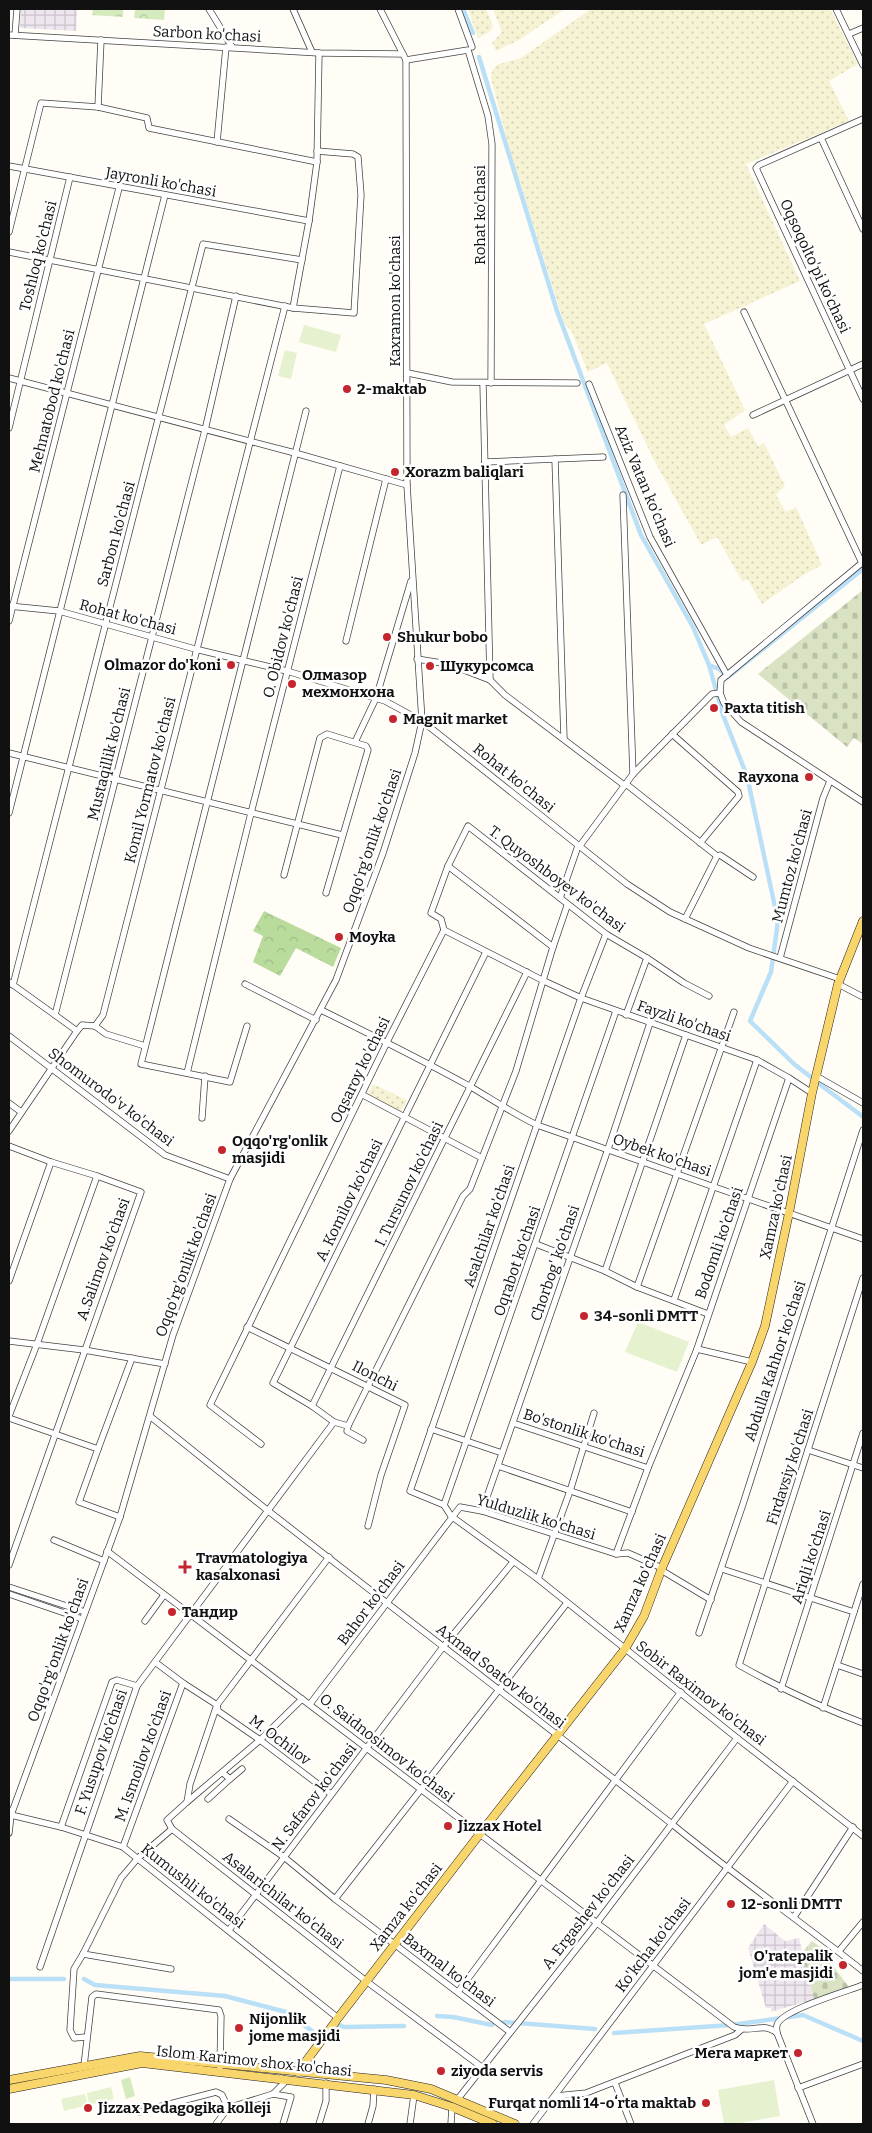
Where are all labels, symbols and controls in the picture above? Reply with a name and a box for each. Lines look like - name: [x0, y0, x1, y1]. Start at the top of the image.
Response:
- street label: Sarbon ko'chasi: [152, 22, 262, 46]
- street label: Jayronli ko'chasi: [103, 163, 218, 201]
- street label: Rohat ko'chasi: [471, 165, 489, 265]
- street label: Oqsoqolto'pi ko'chasi: [776, 196, 854, 336]
- street label: Toshloq ko'chasi: [16, 198, 61, 313]
- street label: Kaxramon ko'chasi: [386, 235, 404, 367]
- street label: Mehnatobod ko'chasi: [25, 327, 79, 475]
- place label: 2-maktab: [357, 380, 427, 398]
- marker: 2-maktab: [341, 383, 353, 395]
- street label: Aziz Vatan ko'chasi: [611, 422, 679, 550]
- place label: Xorazm baliqlari: [405, 463, 524, 481]
- marker: Xorazm baliqlari: [389, 466, 401, 478]
- street label: Sarbon ko'chasi: [93, 479, 139, 589]
- street label: O. Obidov ko'chasi: [259, 574, 307, 700]
- street label: Rohat ko'chasi: [77, 595, 179, 639]
- place label: Shukur bobo: [397, 628, 488, 646]
- marker: Shukur bobo: [381, 631, 393, 643]
- place label: Olmazor do'koni: [104, 656, 221, 674]
- place label: Шукурсомса: [440, 657, 534, 675]
- marker: Olmazor do'koni: [225, 659, 237, 671]
- marker: Шукурсомса: [424, 660, 436, 672]
- place label: Олмазор мехмонхона: [302, 666, 395, 701]
- marker: Олмазор мехмонхона: [286, 678, 298, 690]
- street label: Mustaqillik ko'chasi: [84, 685, 134, 823]
- street label: Komil Yormatov ko'chasi: [121, 694, 180, 865]
- place label: Paxta titish: [724, 699, 805, 717]
- marker: Paxta titish: [708, 702, 720, 714]
- place label: Magnit market: [403, 710, 508, 728]
- marker: Magnit market: [387, 713, 399, 725]
- street label: Rohat ko'chasi: [470, 740, 559, 817]
- street label: Oqqo'rg'onlik ko'chasi: [339, 766, 405, 916]
- place label: Rayxona: [738, 768, 800, 786]
- marker: Rayxona: [803, 771, 815, 783]
- street label: Mumtoz ko'chasi: [768, 807, 816, 925]
- street label: T. Quyoshboyev ko'chasi: [485, 822, 629, 936]
- place label: Moyka: [349, 928, 396, 946]
- marker: Moyka: [333, 931, 345, 943]
- street label: Fayzli ko'chasi: [635, 997, 734, 1046]
- street label: Oqsaroy ko'chasi: [326, 1013, 394, 1126]
- street label: Shomurodo'v ko'chasi: [45, 1044, 178, 1150]
- street label: I. Tursunov ko'chasi: [371, 1118, 447, 1249]
- street label: Oybek ko'chasi: [610, 1130, 714, 1180]
- place label: Oqqo'rg'onlik masjidi: [232, 1132, 328, 1167]
- street label: A. Komilov ko'chasi: [312, 1136, 387, 1264]
- marker: Oqqo'rg'onlik masjidi: [216, 1144, 228, 1156]
- street label: Xamza ko'chasi: [756, 1153, 796, 1261]
- street label: Asalchilar ko'chasi: [460, 1162, 519, 1290]
- street label: Bodomli ko'chasi: [691, 1184, 747, 1301]
- street label: Oqqo'rg'onlik ko'chasi: [152, 1190, 221, 1339]
- street label: A.Salimov ko'chasi: [73, 1195, 134, 1323]
- street label: Chorbog' ko'chasi: [527, 1202, 583, 1323]
- street label: Oqrabot ko'chasi: [490, 1203, 544, 1319]
- street label: Abdulla Kahhor ko'chasi: [741, 1278, 810, 1444]
- place label: 34-sonli DMTT: [594, 1307, 698, 1325]
- marker: 34-sonli DMTT: [578, 1310, 590, 1322]
- street label: Ilonchi: [349, 1357, 401, 1395]
- street label: Bo'stonlik ko'chasi: [521, 1405, 648, 1461]
- street label: Firdavsiy ko'chasi: [763, 1406, 817, 1527]
- street label: Yulduzlik ko'chasi: [474, 1490, 598, 1544]
- street label: Ariqli ko'chasi: [787, 1507, 835, 1606]
- street label: Xamza ko'chasi: [610, 1530, 670, 1635]
- place label: Travmatologiya kasalxonasi: [196, 1549, 308, 1584]
- street label: Bahor ko'chasi: [333, 1557, 409, 1649]
- marker: Travmatologiya kasalxonasi: [178, 1560, 192, 1574]
- street label: Oqqo'rg'onlik ko'chasi: [24, 1575, 93, 1724]
- place label: Тандир: [182, 1603, 238, 1621]
- marker: Тандир: [166, 1606, 178, 1618]
- street label: Axmad Soatov ko'chasi: [433, 1620, 570, 1732]
- street label: Sobir Raximov ko'chasi: [633, 1637, 770, 1750]
- street label: F. Yusupov ko'chasi: [71, 1686, 131, 1817]
- street label: M. Ismoilov ko'chasi: [111, 1687, 175, 1824]
- street label: O. Saidnosimov ko'chasi: [316, 1690, 458, 1806]
- street label: M. Ochilov: [246, 1711, 314, 1769]
- street label: N. Safarov ko'chasi: [268, 1739, 360, 1854]
- place label: Jizzax Hotel: [457, 1817, 542, 1835]
- marker: Jizzax Hotel: [442, 1820, 454, 1832]
- street label: Kumushli ko'chasi: [137, 1840, 249, 1933]
- street label: Asalarichilar ko'chasi: [219, 1847, 347, 1953]
- street label: A. Ergashev ko'chasi: [538, 1851, 638, 1973]
- street label: Xamza ko'chasi: [366, 1859, 446, 1954]
- street label: Ko'kcha ko'chasi: [612, 1894, 695, 1996]
- place label: 12-sonli DMTT: [741, 1895, 842, 1913]
- marker: 12-sonli DMTT: [725, 1898, 737, 1910]
- street label: Baxmal ko'chasi: [399, 1929, 499, 2011]
- place label: O'ratepalik jom'e masjidi: [738, 1947, 833, 1982]
- marker: O'ratepalik jom'e masjidi: [837, 1959, 849, 1971]
- place label: Nijonlik jome masjidi: [248, 2010, 341, 2045]
- marker: Nijonlik jome masjidi: [233, 2022, 245, 2034]
- street label: Islom Karimov shox ko'chasi: [155, 2042, 353, 2080]
- place label: Мега маркет: [695, 2044, 789, 2062]
- marker: Мега маркет: [792, 2047, 804, 2059]
- place label: ziyoda servis: [451, 2062, 543, 2080]
- marker: ziyoda servis: [435, 2065, 447, 2077]
- place label: Furqat nomli 14-oʻrta maktab: [488, 2094, 696, 2112]
- marker: Furqat nomli 14-oʻrta maktab: [700, 2097, 712, 2109]
- place label: Jizzax Pedagogika kolleji: [97, 2099, 271, 2117]
- marker: Jizzax Pedagogika kolleji: [82, 2102, 94, 2114]

